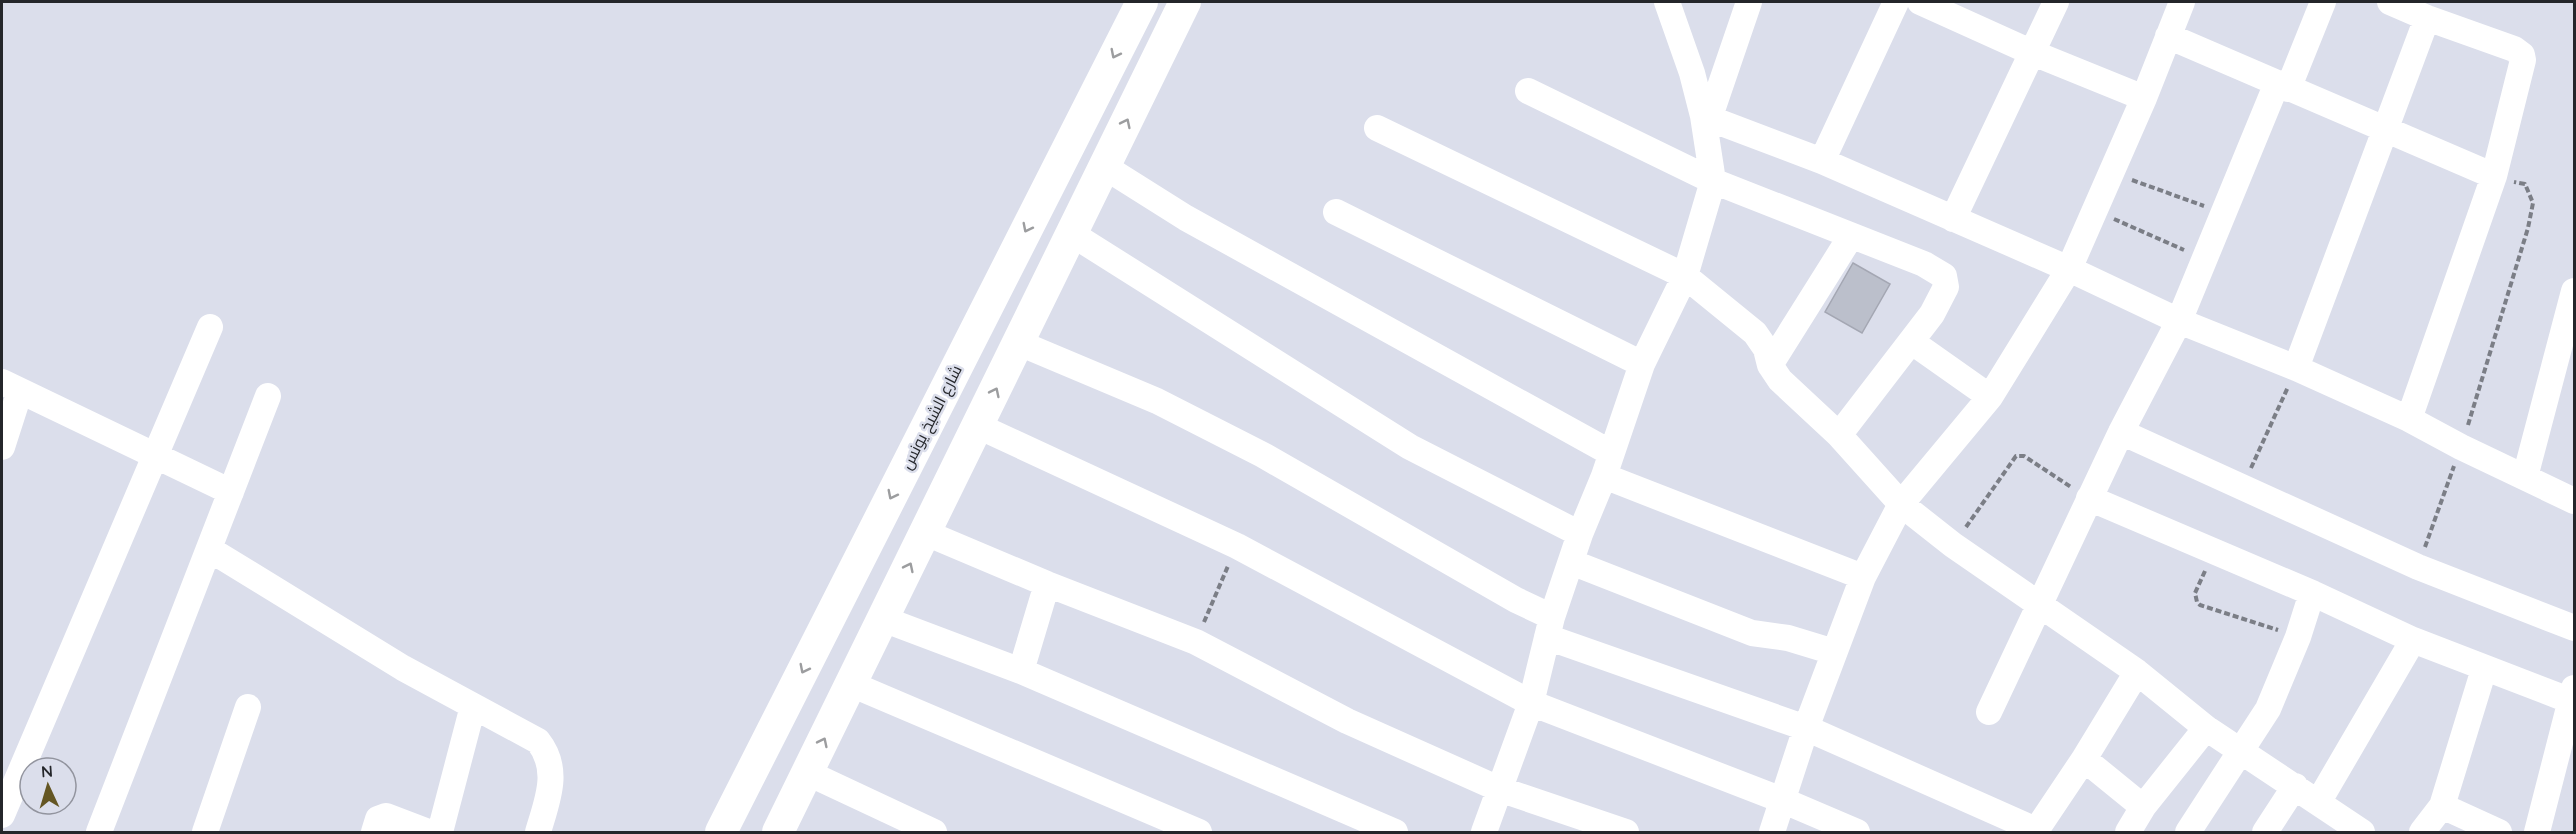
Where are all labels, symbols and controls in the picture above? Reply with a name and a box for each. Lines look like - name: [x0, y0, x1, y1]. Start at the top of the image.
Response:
- one-way arrow: [1111, 47, 1122, 58]
- one-way arrow: [1119, 118, 1131, 129]
- one-way arrow: [1023, 221, 1034, 232]
- street label: شارع الشيخ يونس: [896, 361, 968, 474]
- one-way arrow: [987, 388, 999, 399]
- one-way arrow: [887, 489, 899, 500]
- one-way arrow: [901, 563, 913, 574]
- one-way arrow: [799, 663, 811, 674]
- one-way arrow: [815, 738, 827, 749]
- north arrow: [18, 756, 78, 816]
- text: N: [40, 761, 54, 781]

